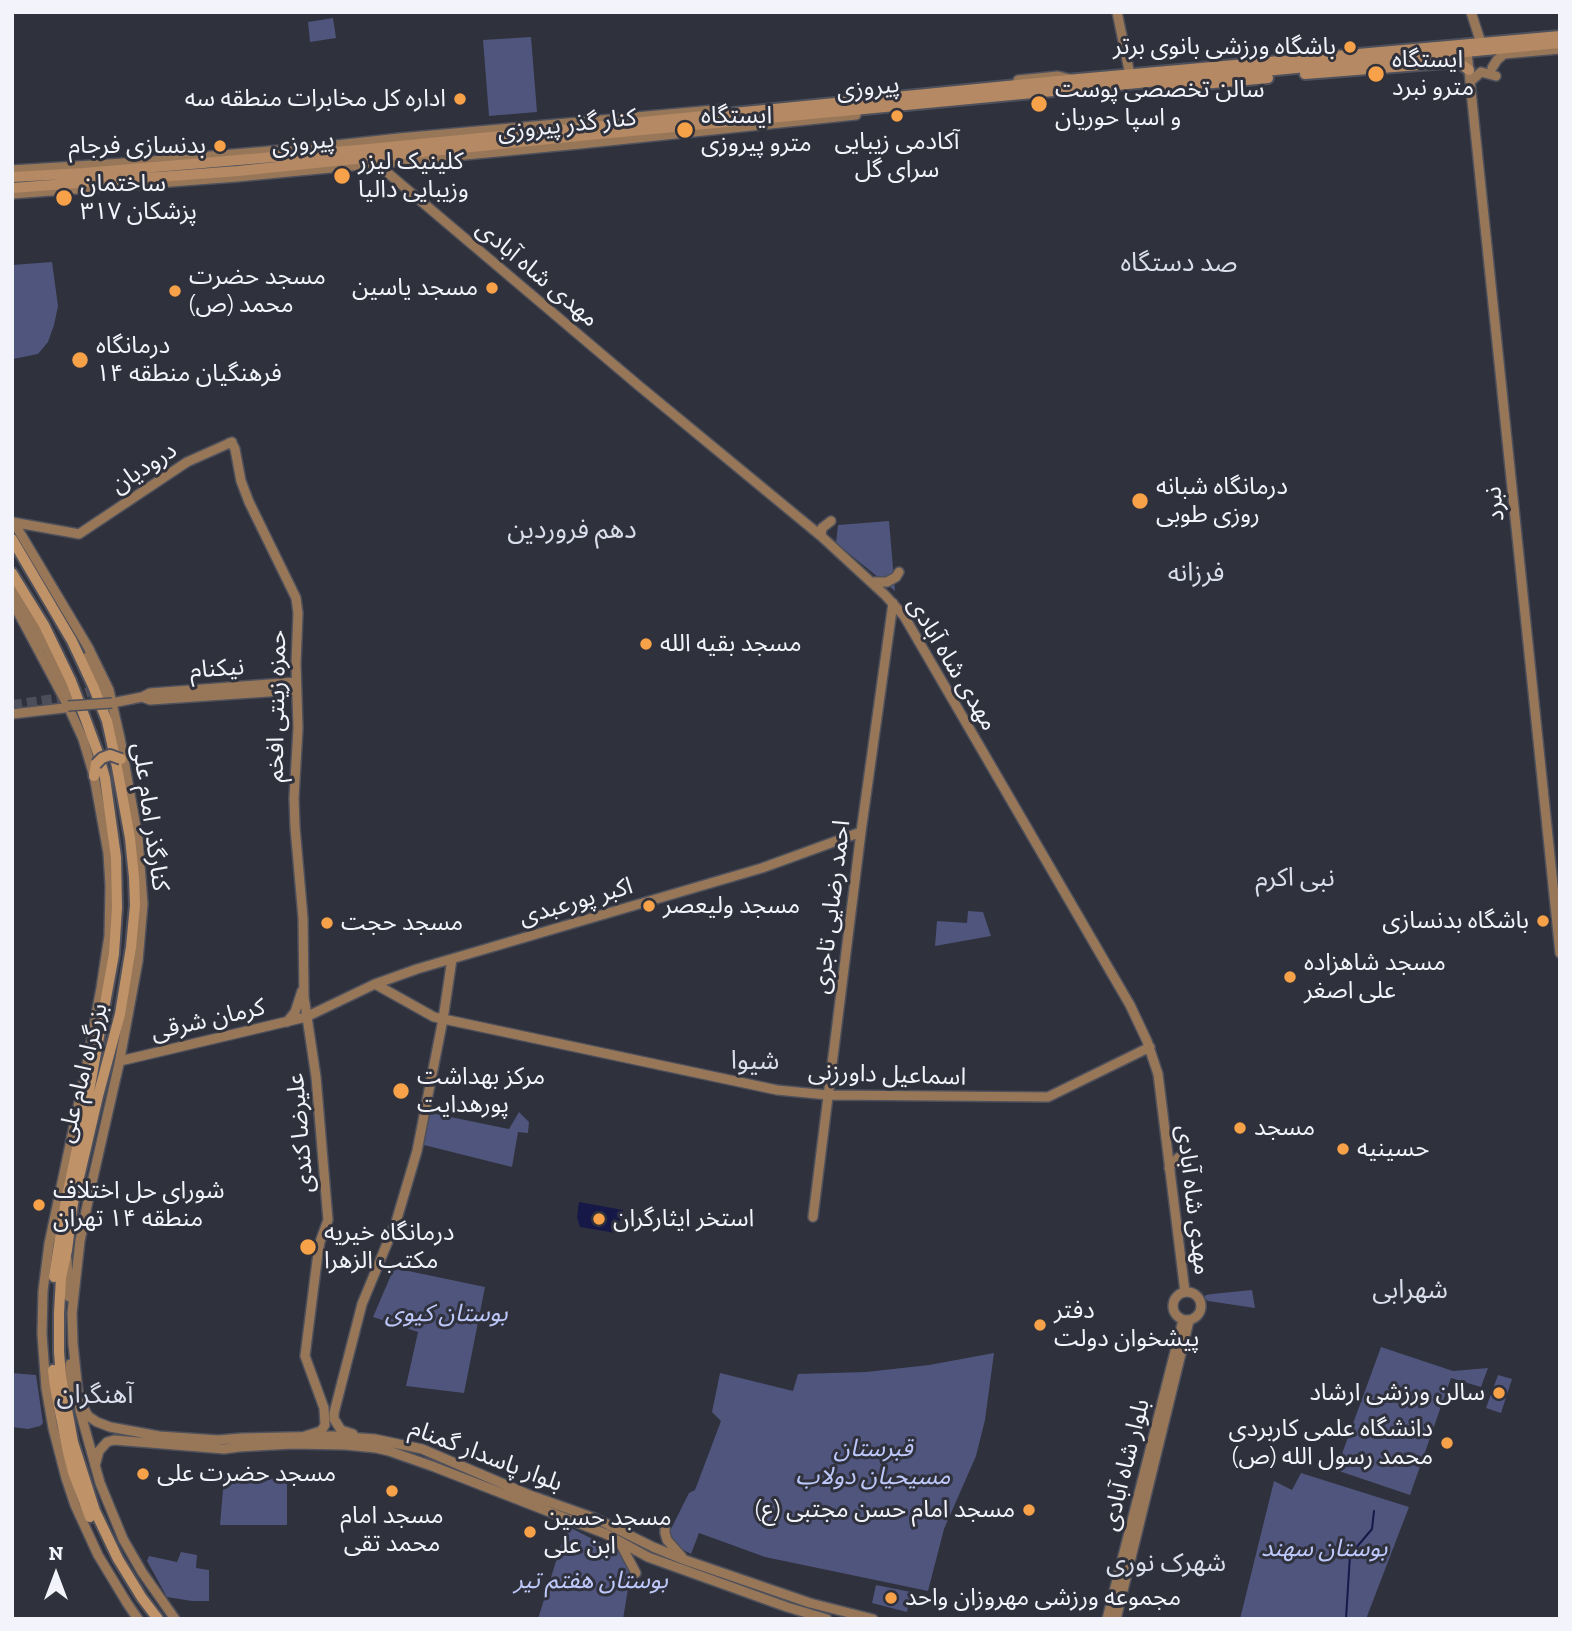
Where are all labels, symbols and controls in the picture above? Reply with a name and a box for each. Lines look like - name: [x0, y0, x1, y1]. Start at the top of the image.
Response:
- place label: باشگاه ورزشی بانوی برتر: [1113, 33, 1336, 61]
- marker: باشگاه ورزشی بانوی برتر: [1342, 39, 1358, 55]
- place label: ایستگاه مترو نبرد: [1392, 46, 1474, 102]
- marker: ایستگاه مترو نبرد: [1366, 64, 1386, 84]
- street label: پیروزی: [835, 70, 901, 106]
- place label: سالن تخصصی پوست و اسپا حوریان: [1055, 76, 1265, 132]
- place label: اداره کل مخابرات منطقه سه: [185, 85, 446, 113]
- marker: اداره کل مخابرات منطقه سه: [452, 91, 468, 107]
- marker: سالن تخصصی پوست و اسپا حوریان: [1029, 94, 1049, 114]
- place label: ایستگاه مترو پیروزی: [701, 102, 812, 158]
- street label: کنار گذر پیروزی: [496, 103, 638, 147]
- marker: آکادمی زیبایی سرای گل: [889, 108, 905, 124]
- marker: ایستگاه مترو پیروزی: [675, 120, 695, 140]
- street label: پیروزی: [270, 125, 336, 161]
- place label: آکادمی زیبایی سرای گل: [835, 128, 959, 184]
- place label: بدنسازی فرجام: [68, 132, 206, 160]
- marker: بدنسازی فرجام: [212, 138, 228, 154]
- place label: کلینیک لیزر وزیبایی دالیا: [358, 148, 469, 204]
- marker: کلینیک لیزر وزیبایی دالیا: [332, 166, 352, 186]
- place label: ساختمان پزشکان ۳۱۷: [80, 170, 197, 226]
- marker: ساختمان پزشکان ۳۱۷: [54, 188, 74, 208]
- street label: مهدی شاه آبادی: [470, 214, 604, 334]
- district label: صد دستگاه: [1121, 248, 1237, 280]
- place label: مسجد حضرت محمد (ص): [189, 263, 326, 319]
- place label: مسجد یاسین: [352, 274, 478, 302]
- marker: مسجد یاسین: [484, 280, 500, 296]
- marker: مسجد حضرت محمد (ص): [167, 283, 183, 299]
- place label: درمانگاه فرهنگیان منطقه ۱۴: [96, 332, 282, 388]
- marker: درمانگاه فرهنگیان منطقه ۱۴: [70, 350, 90, 370]
- street label: درودیان: [106, 436, 182, 500]
- place label: درمانگاه شبانه روزی طوبی: [1156, 473, 1288, 529]
- street label: نبرد: [1479, 485, 1511, 523]
- marker: درمانگاه شبانه روزی طوبی: [1130, 491, 1150, 511]
- district label: دهم فروردین: [507, 515, 637, 547]
- district label: فرزانه: [1168, 558, 1224, 590]
- street label: مهدی شاه آبادی: [901, 592, 1003, 736]
- street label: حمزه زینتی افخم: [261, 630, 293, 782]
- place label: مسجد بقیه الله: [660, 630, 802, 658]
- marker: مسجد بقیه الله: [638, 636, 654, 652]
- street label: نیکنام: [189, 653, 245, 685]
- street label: کنارگذر امام علی: [125, 741, 175, 893]
- street label: احمد رضایی تاجری: [807, 818, 857, 996]
- district label: نبی اکرم: [1255, 863, 1335, 895]
- street label: اکبر پورعبدی: [516, 872, 636, 932]
- place label: مسجد ولیعصر: [663, 892, 800, 920]
- marker: مسجد ولیعصر: [641, 898, 657, 914]
- place label: باشگاه بدنسازی: [1382, 907, 1529, 935]
- place label: مسجد حجت: [341, 909, 463, 937]
- marker: باشگاه بدنسازی: [1535, 913, 1551, 929]
- marker: مسجد حجت: [319, 915, 335, 931]
- place label: مسجد شاهزاده علی اصغر: [1304, 949, 1446, 1005]
- marker: مسجد شاهزاده علی اصغر: [1282, 969, 1298, 985]
- street label: کرمان شرقی: [148, 993, 268, 1047]
- street label: بزرگراه امام علی: [52, 1000, 114, 1146]
- district label: شیوا: [731, 1046, 779, 1078]
- street label: اسماعیل داورزنی: [807, 1058, 967, 1092]
- place label: مرکز بهداشت پورهدایت: [417, 1063, 545, 1119]
- street label: علیرضا کندی: [281, 1072, 321, 1194]
- marker: مرکز بهداشت پورهدایت: [391, 1081, 411, 1101]
- place label: مسجد: [1254, 1114, 1315, 1142]
- marker: مسجد: [1232, 1120, 1248, 1136]
- street label: مهدی شاه آبادی: [1170, 1123, 1216, 1277]
- place label: حسینیه: [1357, 1135, 1429, 1163]
- marker: حسینیه: [1335, 1141, 1351, 1157]
- place label: شورای حل اختلاف منطقه ۱۴ تهران: [53, 1177, 225, 1233]
- marker: شورای حل اختلاف منطقه ۱۴ تهران: [31, 1197, 47, 1213]
- place label: استخر ایثارگران: [613, 1205, 754, 1233]
- marker: استخر ایثارگران: [591, 1211, 607, 1227]
- place label: درمانگاه خیریه مکتب الزهرا: [324, 1219, 454, 1275]
- marker: درمانگاه خیریه مکتب الزهرا: [298, 1237, 318, 1257]
- district label: شهرابی: [1372, 1275, 1448, 1307]
- place label: دفتر پیشخوان دولت: [1054, 1297, 1199, 1353]
- park label: بوستان کیوی: [385, 1300, 507, 1328]
- marker: دفتر پیشخوان دولت: [1032, 1317, 1048, 1333]
- place label: سالن ورزشی ارشاد: [1309, 1379, 1485, 1407]
- district label: آهنگران: [57, 1380, 133, 1412]
- marker: سالن ورزشی ارشاد: [1491, 1385, 1507, 1401]
- street label: بلوار شاه آبادی: [1096, 1396, 1156, 1534]
- street label: بلوار پاسدار گمنام: [406, 1414, 566, 1498]
- place label: دانشگاه علمی کاربردی محمد رسول الله (ص): [1228, 1415, 1433, 1471]
- park label: قبرستان مسیحیان دولاب: [796, 1435, 950, 1491]
- marker: دانشگاه علمی کاربردی محمد رسول الله (ص): [1439, 1435, 1455, 1451]
- place label: مسجد حضرت علی: [157, 1460, 336, 1488]
- marker: مسجد حضرت علی: [135, 1466, 151, 1482]
- marker: مسجد امام محمد تقی: [384, 1483, 400, 1499]
- place label: مسجد امام حسن مجتبی (ع): [755, 1496, 1015, 1524]
- place label: مسجد امام محمد تقی: [340, 1502, 444, 1558]
- marker: مسجد امام حسن مجتبی (ع): [1021, 1502, 1037, 1518]
- place label: مسجد حسین ابن علی: [544, 1504, 672, 1560]
- marker: مسجد حسین ابن علی: [522, 1524, 538, 1540]
- park label: بوستان سهند: [1261, 1535, 1387, 1563]
- north arrow: [21, 1540, 91, 1610]
- text: N: [49, 1542, 63, 1565]
- district label: شهرک نوری: [1106, 1548, 1226, 1580]
- park label: بوستان هفتم تیر: [514, 1567, 668, 1595]
- place label: مجموعه ورزشی مهروزان واحد: [905, 1584, 1181, 1612]
- marker: مجموعه ورزشی مهروزان واحد: [883, 1590, 899, 1606]

